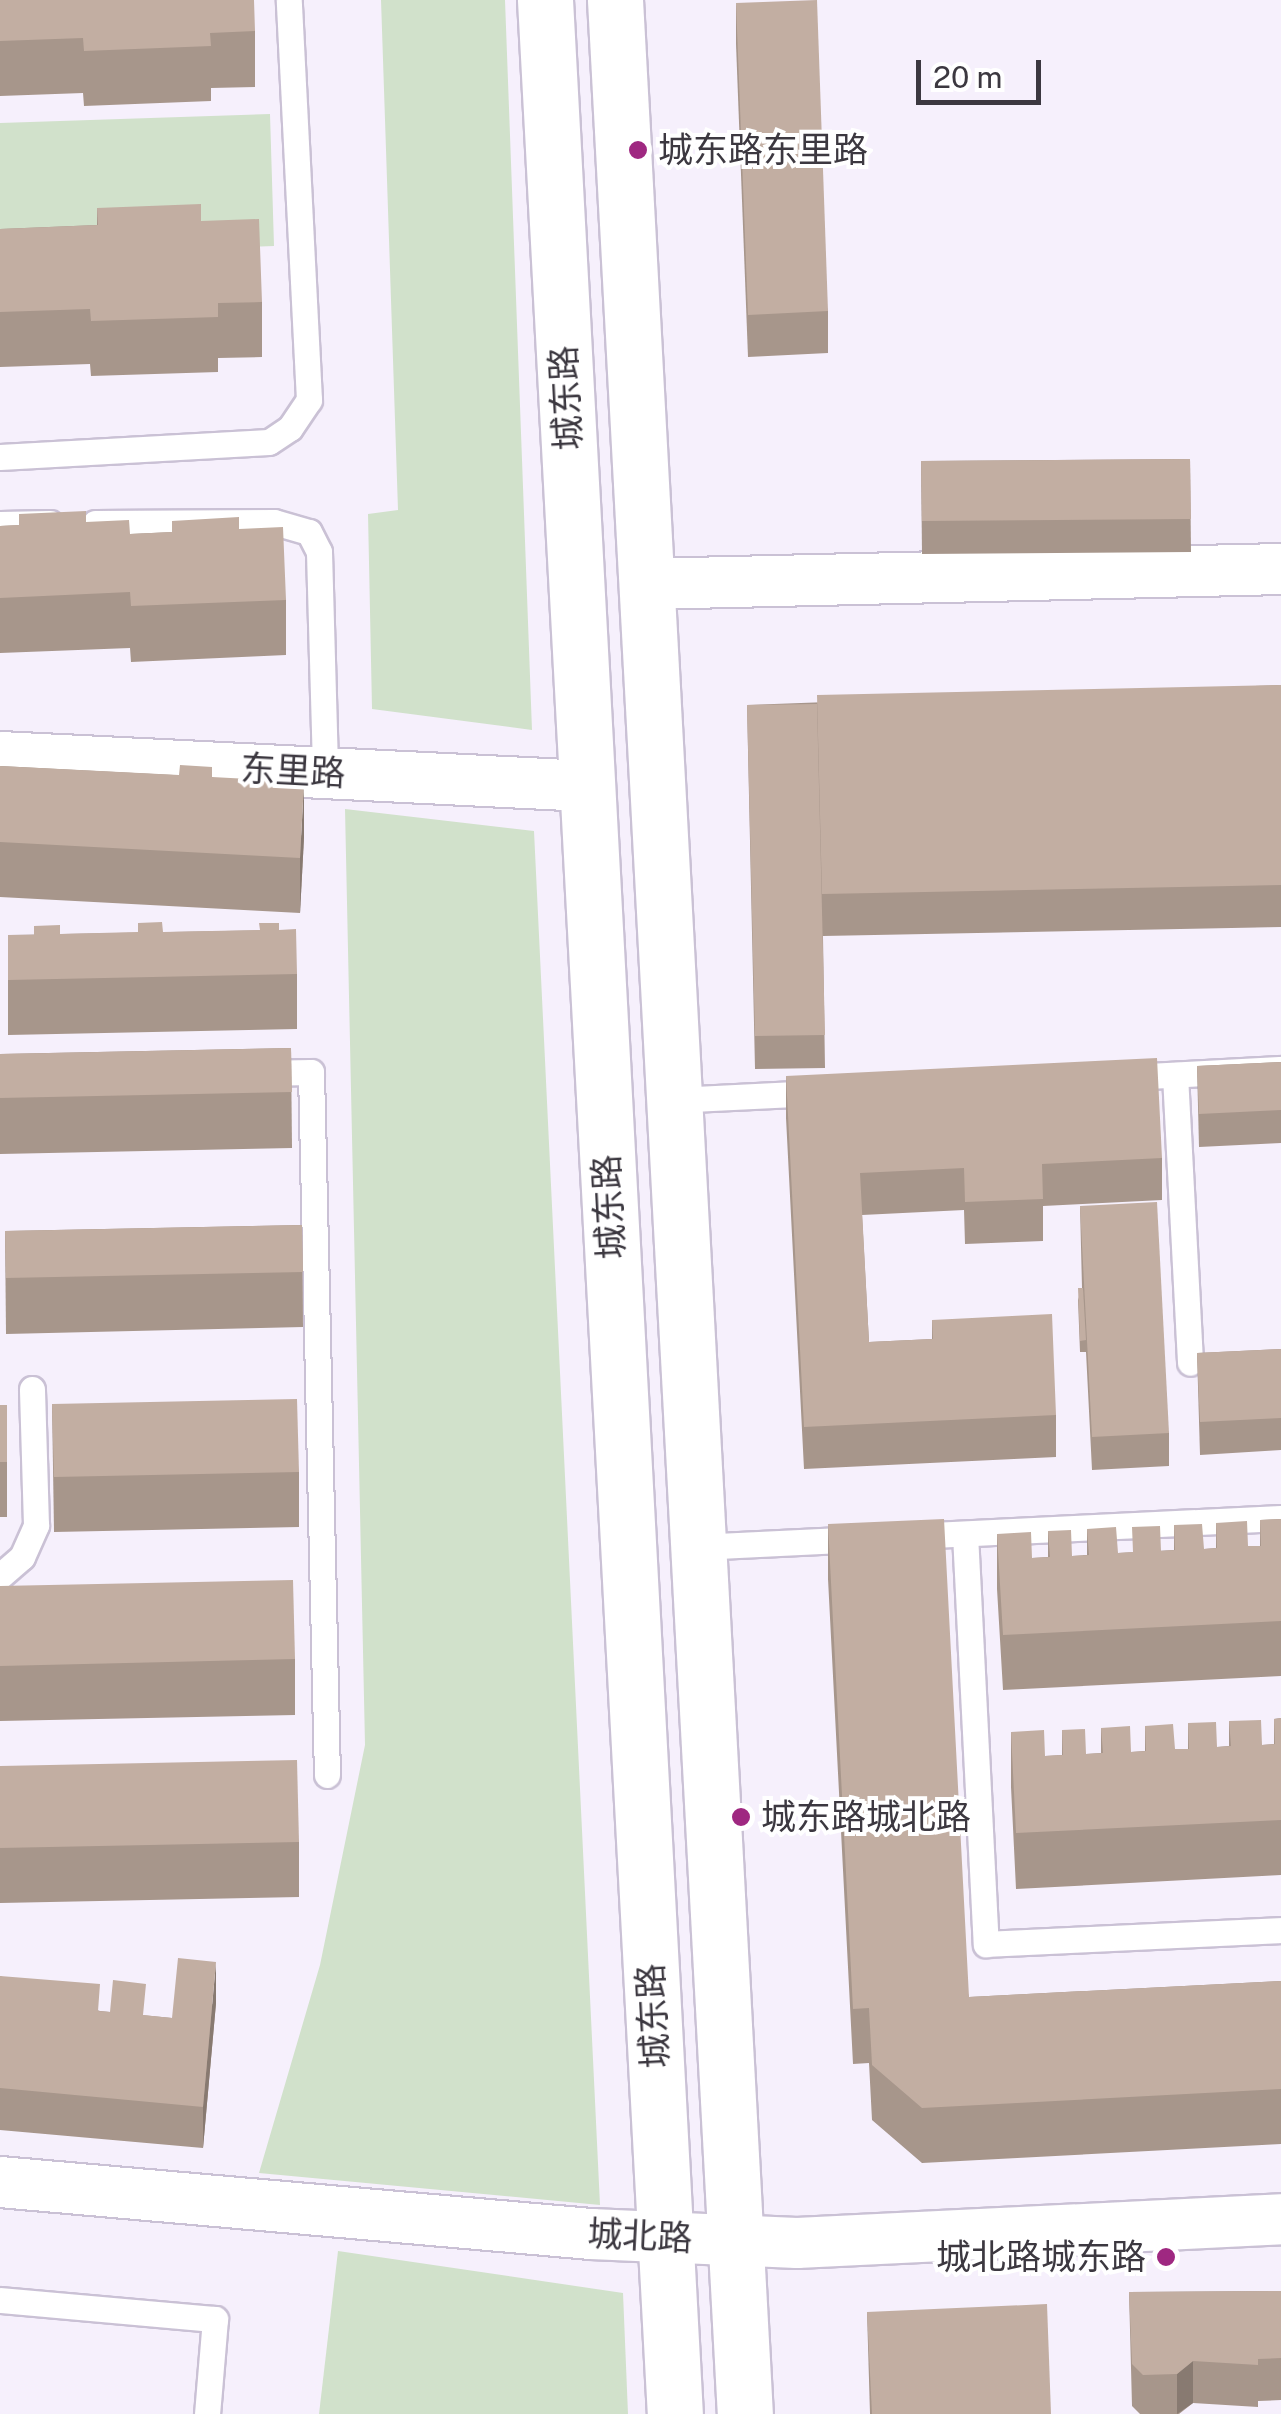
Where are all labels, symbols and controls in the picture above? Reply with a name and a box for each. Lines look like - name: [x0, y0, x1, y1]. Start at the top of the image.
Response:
- scale bar: [921, 40, 1046, 102]
- text: 20 m: [933, 59, 1002, 95]
- place label: 城东路东里路: [658, 129, 868, 171]
- marker: 城东路东里路: [627, 139, 649, 161]
- street label: 城东路: [542, 344, 590, 452]
- street label: 东里路: [239, 747, 347, 795]
- street label: 城东路: [585, 1153, 633, 1261]
- place label: 城东路城北路: [761, 1796, 971, 1838]
- marker: 城东路城北路: [730, 1806, 752, 1828]
- street label: 城东路: [629, 1962, 677, 2070]
- street label: 城北路: [586, 2212, 694, 2260]
- place label: 城北路城东路: [936, 2236, 1146, 2278]
- marker: 城北路城东路: [1155, 2246, 1177, 2268]

